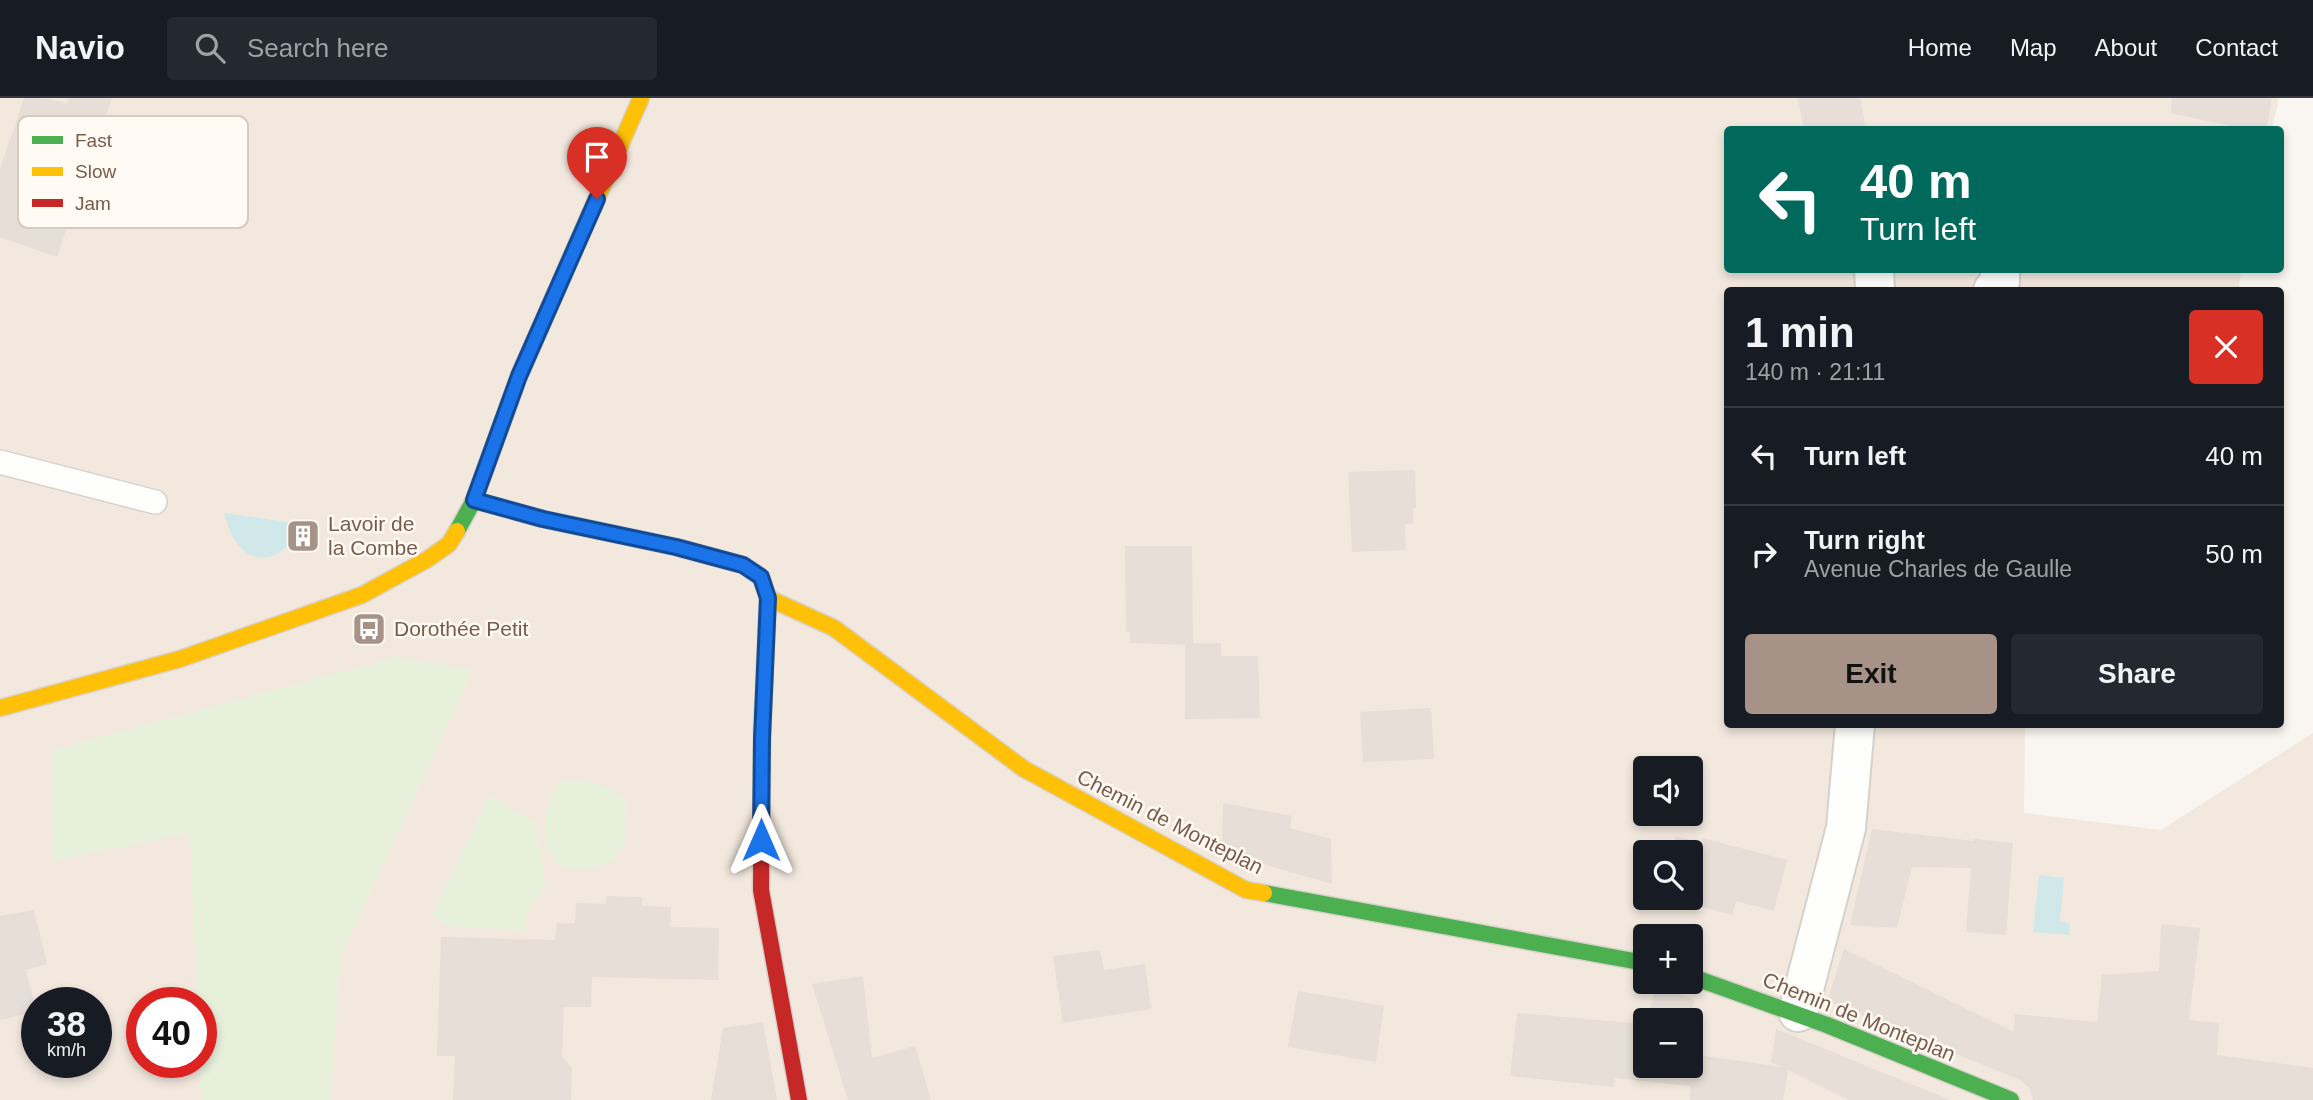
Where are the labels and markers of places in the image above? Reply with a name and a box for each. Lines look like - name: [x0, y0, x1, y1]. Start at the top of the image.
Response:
- pin: [567, 127, 627, 199]
- place label: Lavoir de la Combe: [328, 512, 418, 559]
- building icon: Lavoir de la Combe: [284, 517, 322, 555]
- bus stop icon: Dorothée Petit: [350, 610, 388, 648]
- place label: Dorothée Petit: [394, 617, 528, 640]

